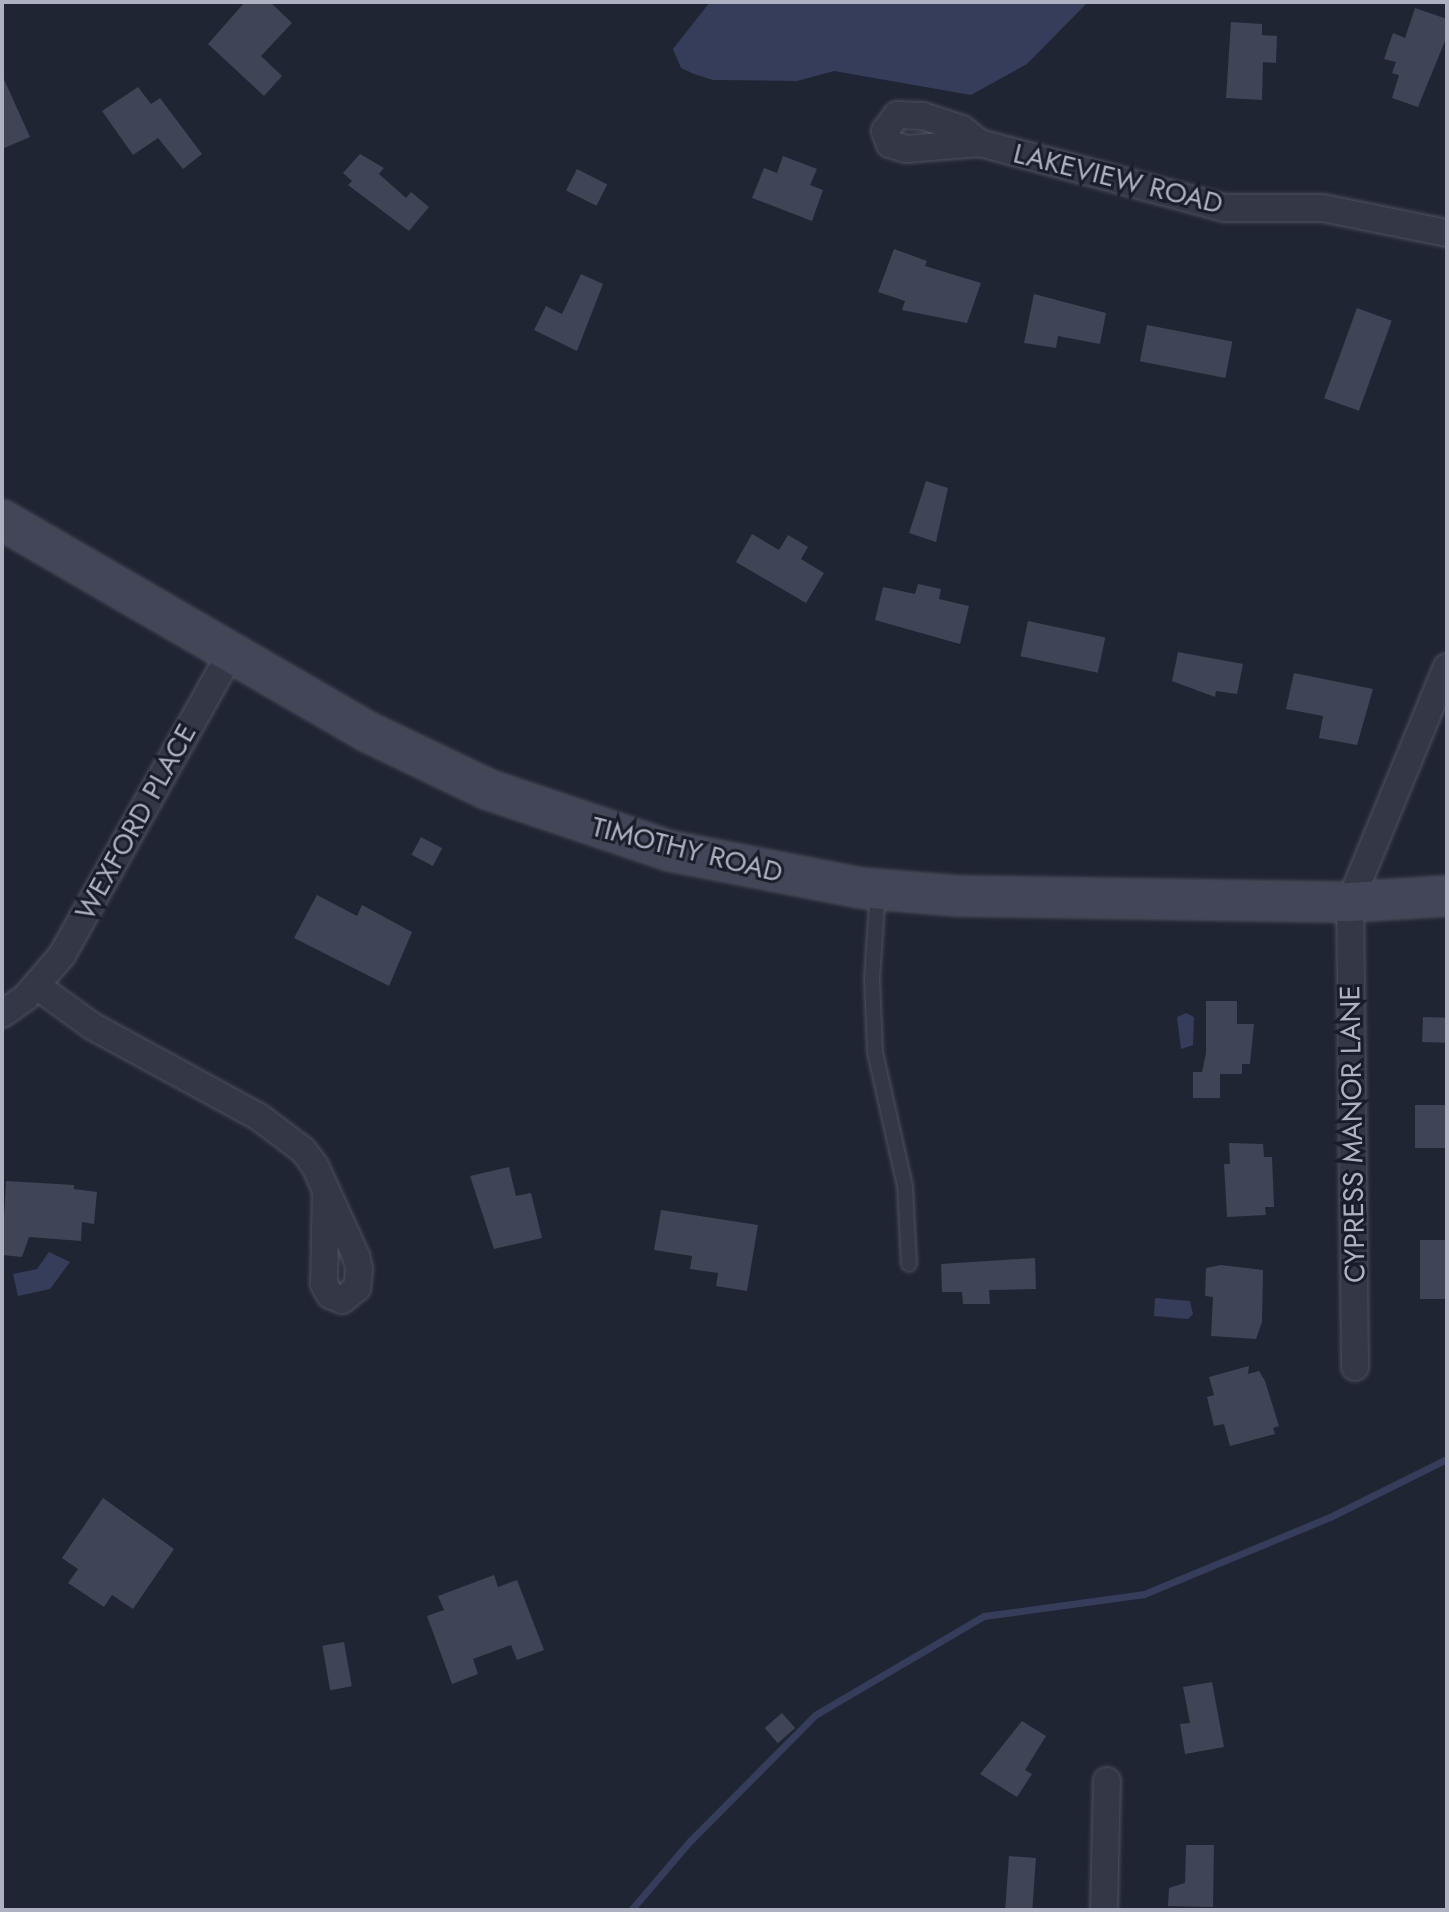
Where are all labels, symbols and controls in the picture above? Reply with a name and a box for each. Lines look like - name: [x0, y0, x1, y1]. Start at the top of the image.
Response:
- street label: LAKEVIEW ROAD: [1010, 137, 1226, 221]
- street label: WEXFORD PLACE: [68, 718, 204, 926]
- street label: TIMOTHY ROAD: [588, 810, 786, 890]
- street label: CYPRESS MANOR LANE: [1334, 985, 1372, 1283]

